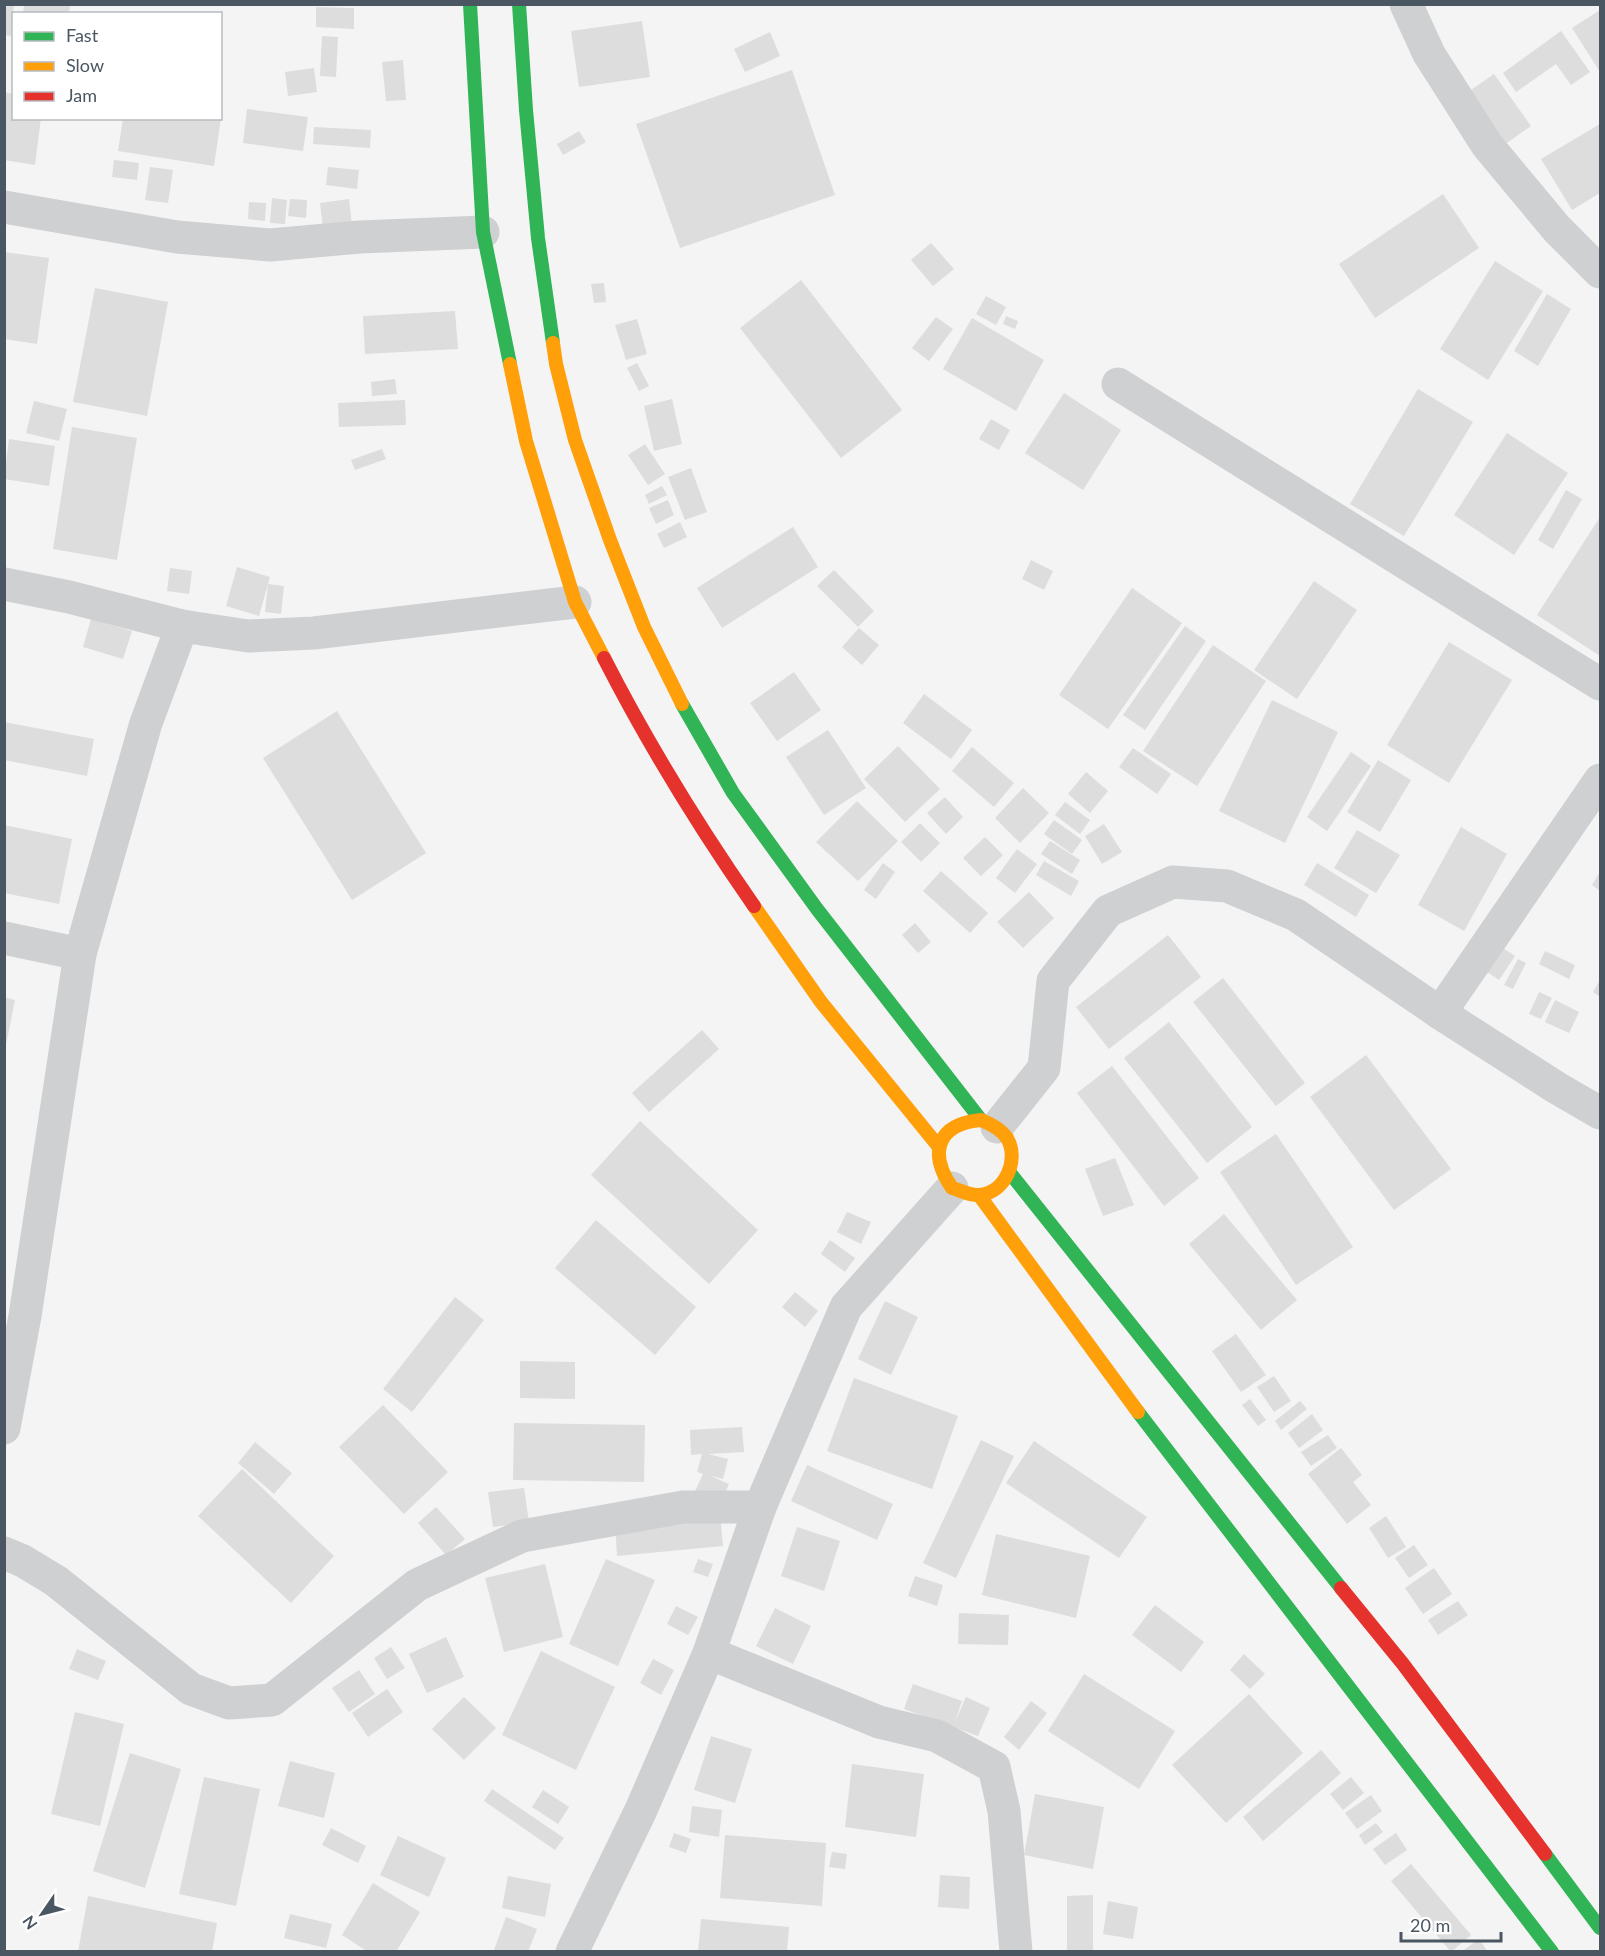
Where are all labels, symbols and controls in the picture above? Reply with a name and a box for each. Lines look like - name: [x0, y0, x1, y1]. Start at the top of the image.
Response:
- legend: [12, 12, 222, 120]
- text: Fast: [66, 24, 99, 46]
- text: Slow: [66, 54, 104, 76]
- text: Jam: [66, 84, 97, 106]
- north arrow: [12, 1884, 72, 1944]
- scale bar: [1401, 1905, 1502, 1943]
- text: N: [18, 1912, 41, 1933]
- text: 20 m: [1410, 1914, 1450, 1936]

